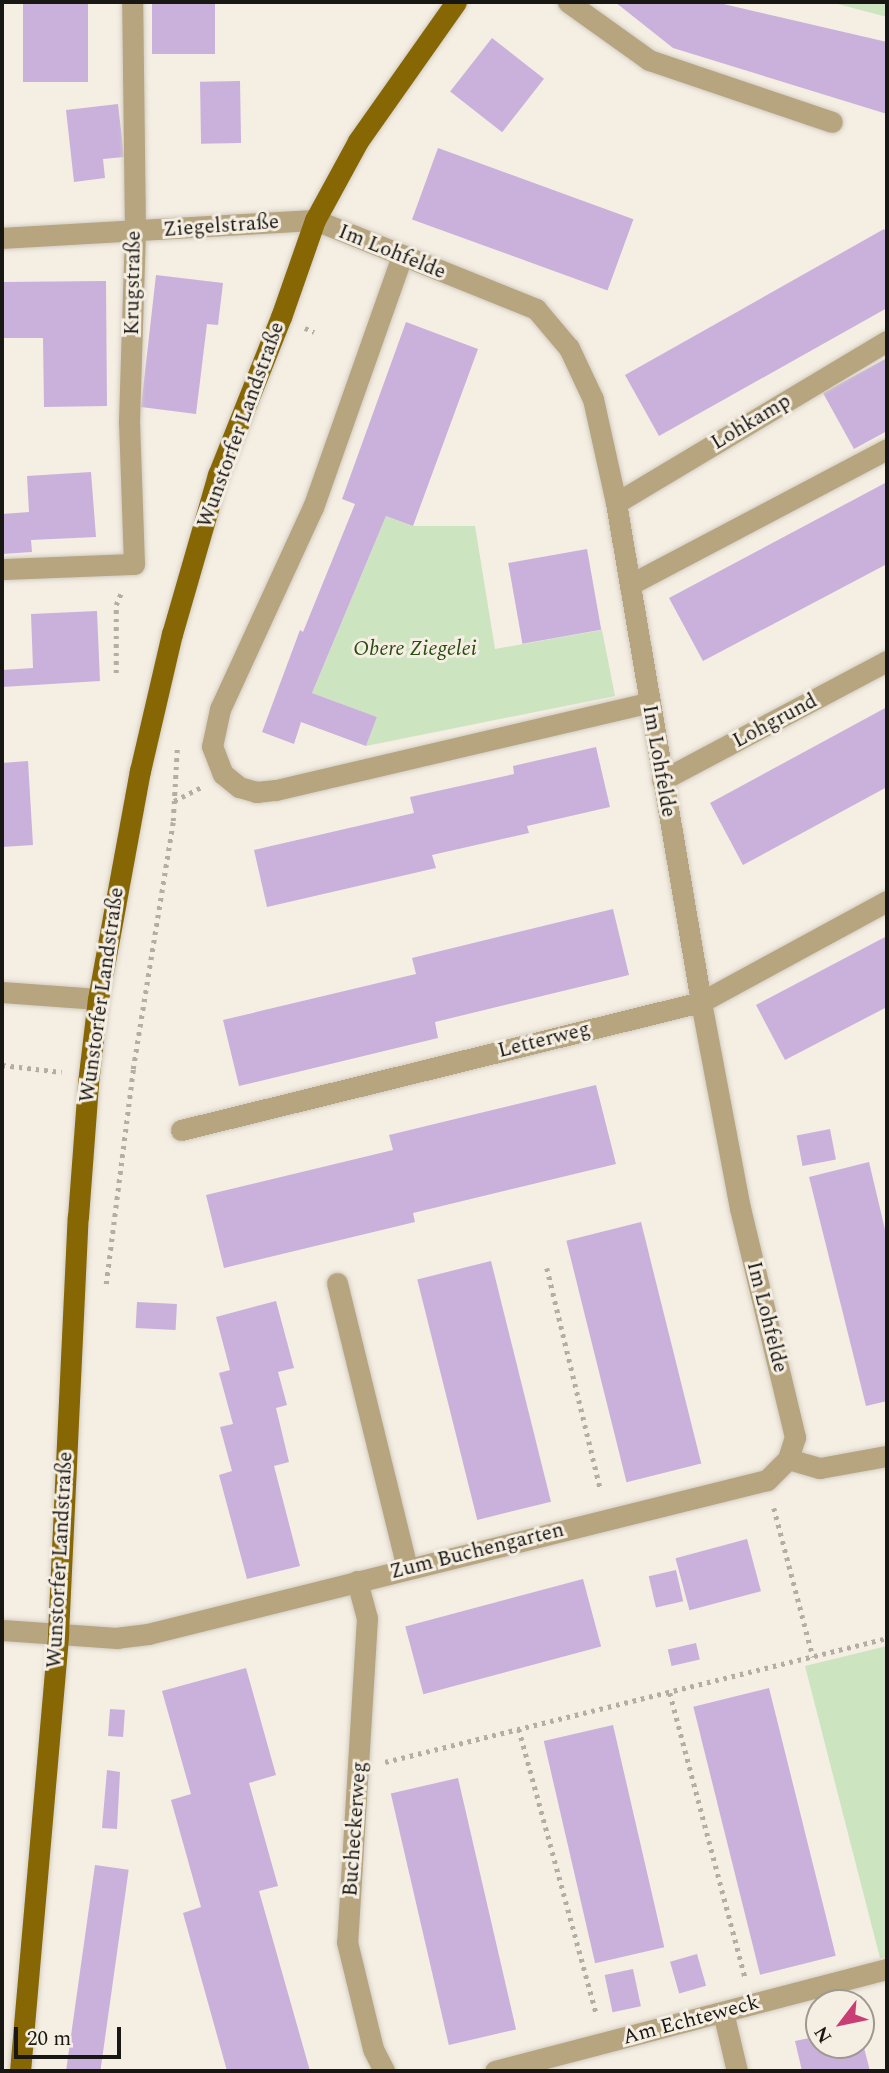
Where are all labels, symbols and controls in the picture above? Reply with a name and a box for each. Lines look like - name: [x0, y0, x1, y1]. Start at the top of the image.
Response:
- street label: Ziegelstraße: [162, 209, 280, 243]
- street label: Im Lohfelde: [335, 219, 449, 285]
- street label: Krugstraße: [119, 230, 147, 336]
- street label: Wunstorfer Landstraße: [192, 319, 290, 531]
- street label: Lohkamp: [707, 388, 795, 456]
- park label: Obere Ziegelei: [353, 636, 477, 662]
- street label: Lohgrund: [728, 688, 822, 754]
- street label: Im Lohfelde: [637, 703, 681, 819]
- street label: Wunstorfer Landstraße: [74, 886, 130, 1104]
- street label: Letterweg: [495, 1016, 593, 1064]
- street label: Im Lohfelde: [741, 1259, 793, 1375]
- street label: Wunstorfer Landstraße: [42, 1451, 78, 1669]
- street label: Zum Buchengarten: [387, 1517, 567, 1585]
- street label: Bucheckerweg: [338, 1761, 372, 1897]
- north arrow: [805, 1989, 875, 2059]
- street label: Am Echteweck: [620, 1990, 762, 2050]
- scale bar: [18, 2014, 124, 2058]
- text: N: [807, 2020, 840, 2049]
- text: 20 m: [27, 2023, 71, 2055]

